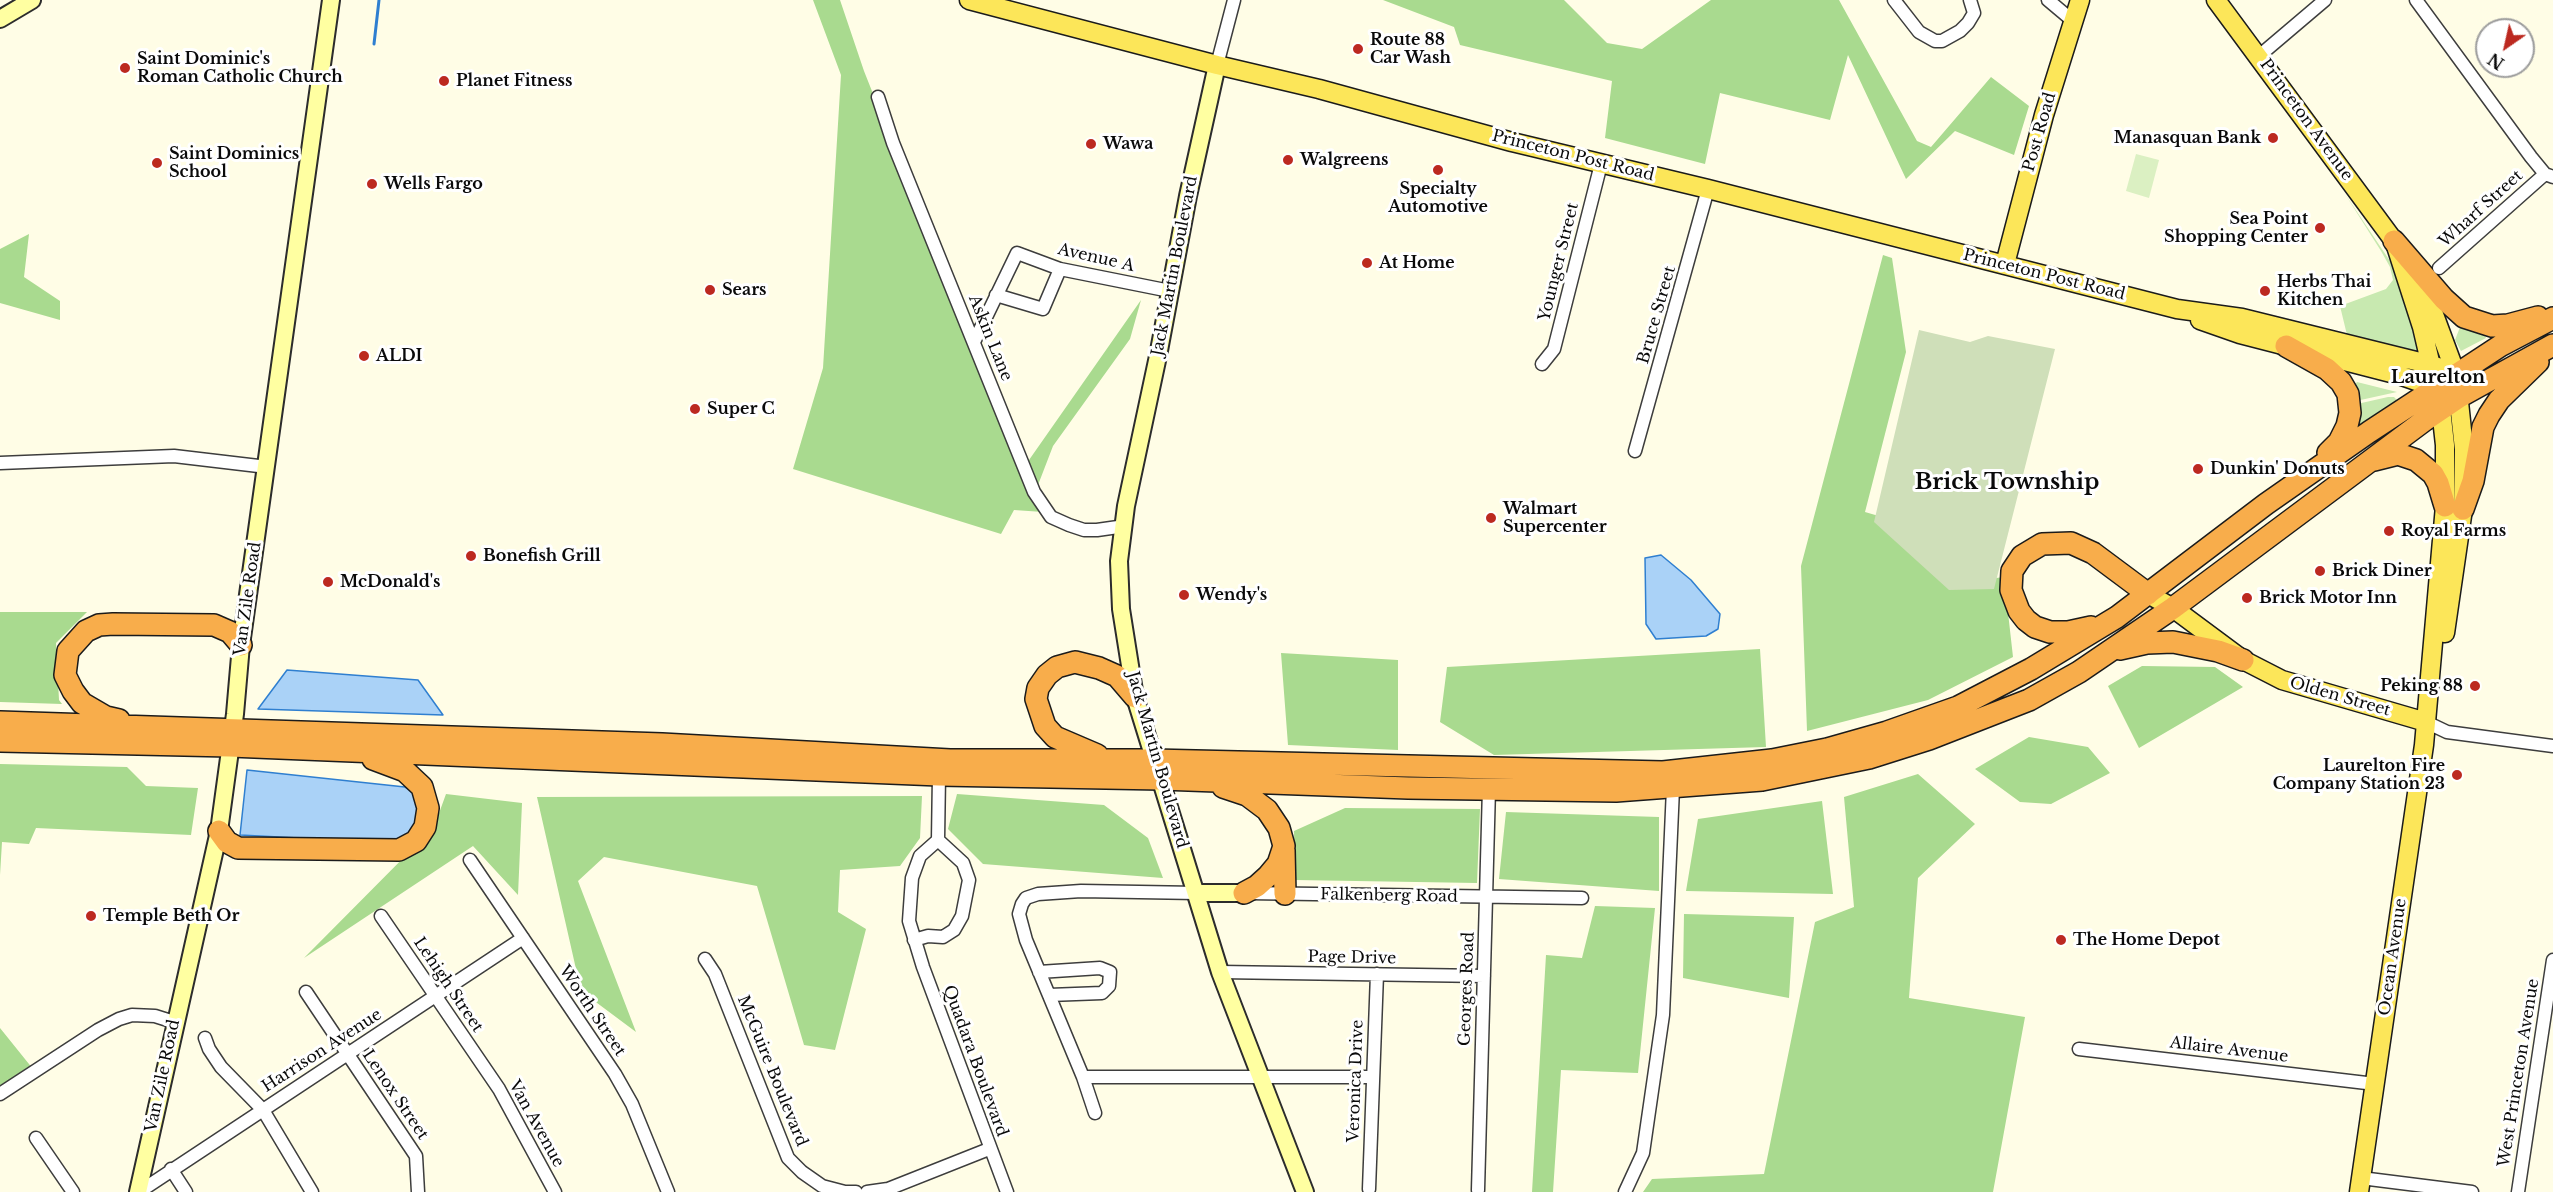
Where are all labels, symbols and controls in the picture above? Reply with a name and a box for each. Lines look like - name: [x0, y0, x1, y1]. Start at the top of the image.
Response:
- north arrow: [2475, 18, 2535, 78]
- place label: Route 88 Car Wash: [1370, 30, 1451, 68]
- marker: Route 88 Car Wash: [1351, 42, 1365, 56]
- place label: Saint Dominic's Roman Catholic Church: [137, 49, 343, 87]
- text: N: [2484, 49, 2508, 74]
- street label: Princeton Avenue: [2255, 55, 2357, 185]
- marker: Saint Dominic's Roman Catholic Church: [118, 61, 132, 75]
- place label: Planet Fitness: [456, 71, 573, 91]
- marker: Planet Fitness: [437, 74, 451, 88]
- street label: Post Road: [2020, 90, 2060, 174]
- street label: Princeton Post Road: [1490, 127, 1656, 185]
- place label: Manasquan Bank: [2114, 128, 2261, 148]
- marker: Manasquan Bank: [2266, 131, 2280, 145]
- place label: Wawa: [1103, 134, 1153, 154]
- marker: Wawa: [1084, 137, 1098, 151]
- place label: Saint Dominics School: [169, 144, 299, 182]
- place label: Walgreens: [1300, 150, 1389, 170]
- marker: Walgreens: [1281, 153, 1295, 167]
- marker: Saint Dominics School: [150, 156, 164, 170]
- marker: Specialty Automotive: [1431, 163, 1445, 177]
- street label: Wharf Street: [2435, 166, 2527, 252]
- place label: Wells Fargo: [384, 174, 483, 194]
- street label: Jack Martin Boulevard: [1148, 174, 1202, 358]
- marker: Wells Fargo: [365, 177, 379, 191]
- place label: Specialty Automotive: [1388, 179, 1488, 217]
- street label: Younger Street: [1535, 201, 1583, 323]
- place label: Sea Point Shopping Center: [2164, 209, 2308, 247]
- marker: Sea Point Shopping Center: [2313, 221, 2327, 235]
- street label: Avenue A: [1056, 240, 1136, 276]
- street label: Princeton Post Road: [1961, 246, 2127, 304]
- place label: At Home: [1379, 253, 1455, 273]
- marker: At Home: [1360, 256, 1374, 270]
- street label: Bruce Street: [1634, 264, 1680, 366]
- place label: Herbs Thai Kitchen: [2277, 272, 2371, 310]
- place label: Sears: [722, 280, 767, 300]
- marker: Sears: [703, 283, 717, 297]
- marker: Herbs Thai Kitchen: [2258, 284, 2272, 298]
- street label: Askin Lane: [964, 292, 1016, 384]
- place label: ALDI: [376, 346, 422, 366]
- marker: ALDI: [357, 349, 371, 363]
- district label: Laurelton: [2391, 367, 2485, 389]
- place label: Super C: [707, 399, 775, 419]
- marker: Super C: [688, 402, 702, 416]
- place label: Dunkin' Donuts: [2210, 459, 2345, 479]
- marker: Dunkin' Donuts: [2191, 462, 2205, 476]
- district label: Brick Township: [1915, 470, 2099, 496]
- place label: Walmart Supercenter: [1503, 499, 1607, 537]
- marker: Walmart Supercenter: [1484, 511, 1498, 525]
- place label: Royal Farms: [2401, 521, 2506, 541]
- marker: Royal Farms: [2382, 524, 2396, 538]
- street label: Van Zile Road: [231, 541, 265, 657]
- place label: Bonefish Grill: [483, 546, 601, 566]
- marker: Bonefish Grill: [464, 549, 478, 563]
- place label: Brick Diner: [2332, 561, 2432, 581]
- marker: Brick Diner: [2313, 564, 2327, 578]
- place label: McDonald's: [340, 572, 441, 592]
- marker: McDonald's: [321, 575, 335, 589]
- place label: Wendy's: [1196, 585, 1267, 605]
- marker: Wendy's: [1177, 588, 1191, 602]
- place label: Brick Motor Inn: [2259, 588, 2397, 608]
- marker: Brick Motor Inn: [2240, 591, 2254, 605]
- street label: Jack Martin Boulevard: [1123, 669, 1191, 851]
- street label: Olden Street: [2287, 673, 2393, 721]
- place label: Peking 88: [2380, 676, 2463, 696]
- marker: Peking 88: [2468, 679, 2482, 693]
- place label: Laurelton Fire Company Station 23: [2273, 756, 2445, 794]
- marker: Laurelton Fire Company Station 23: [2450, 768, 2464, 782]
- street label: Falkenberg Road: [1320, 885, 1458, 907]
- street label: Ocean Avenue: [2375, 897, 2411, 1017]
- place label: Temple Beth Or: [103, 906, 239, 926]
- marker: Temple Beth Or: [84, 909, 98, 923]
- place label: The Home Depot: [2073, 930, 2220, 950]
- street label: Georges Road: [1455, 932, 1479, 1046]
- marker: The Home Depot: [2054, 933, 2068, 947]
- street label: Lehigh Street: [409, 934, 487, 1036]
- street label: Page Drive: [1308, 948, 1396, 968]
- street label: Worth Street: [555, 962, 629, 1060]
- street label: West Princeton Avenue: [2495, 977, 2543, 1169]
- street label: Quadara Boulevard: [939, 983, 1011, 1139]
- street label: McGuire Boulevard: [733, 993, 811, 1149]
- street label: Harrison Avenue: [259, 1005, 385, 1097]
- street label: Van Zile Road: [142, 1018, 184, 1134]
- street label: Veronica Drive: [1344, 1019, 1368, 1143]
- street label: Allaire Avenue: [2169, 1033, 2289, 1067]
- street label: Lenox Street: [358, 1046, 432, 1144]
- street label: Van Avenue: [504, 1077, 568, 1171]

